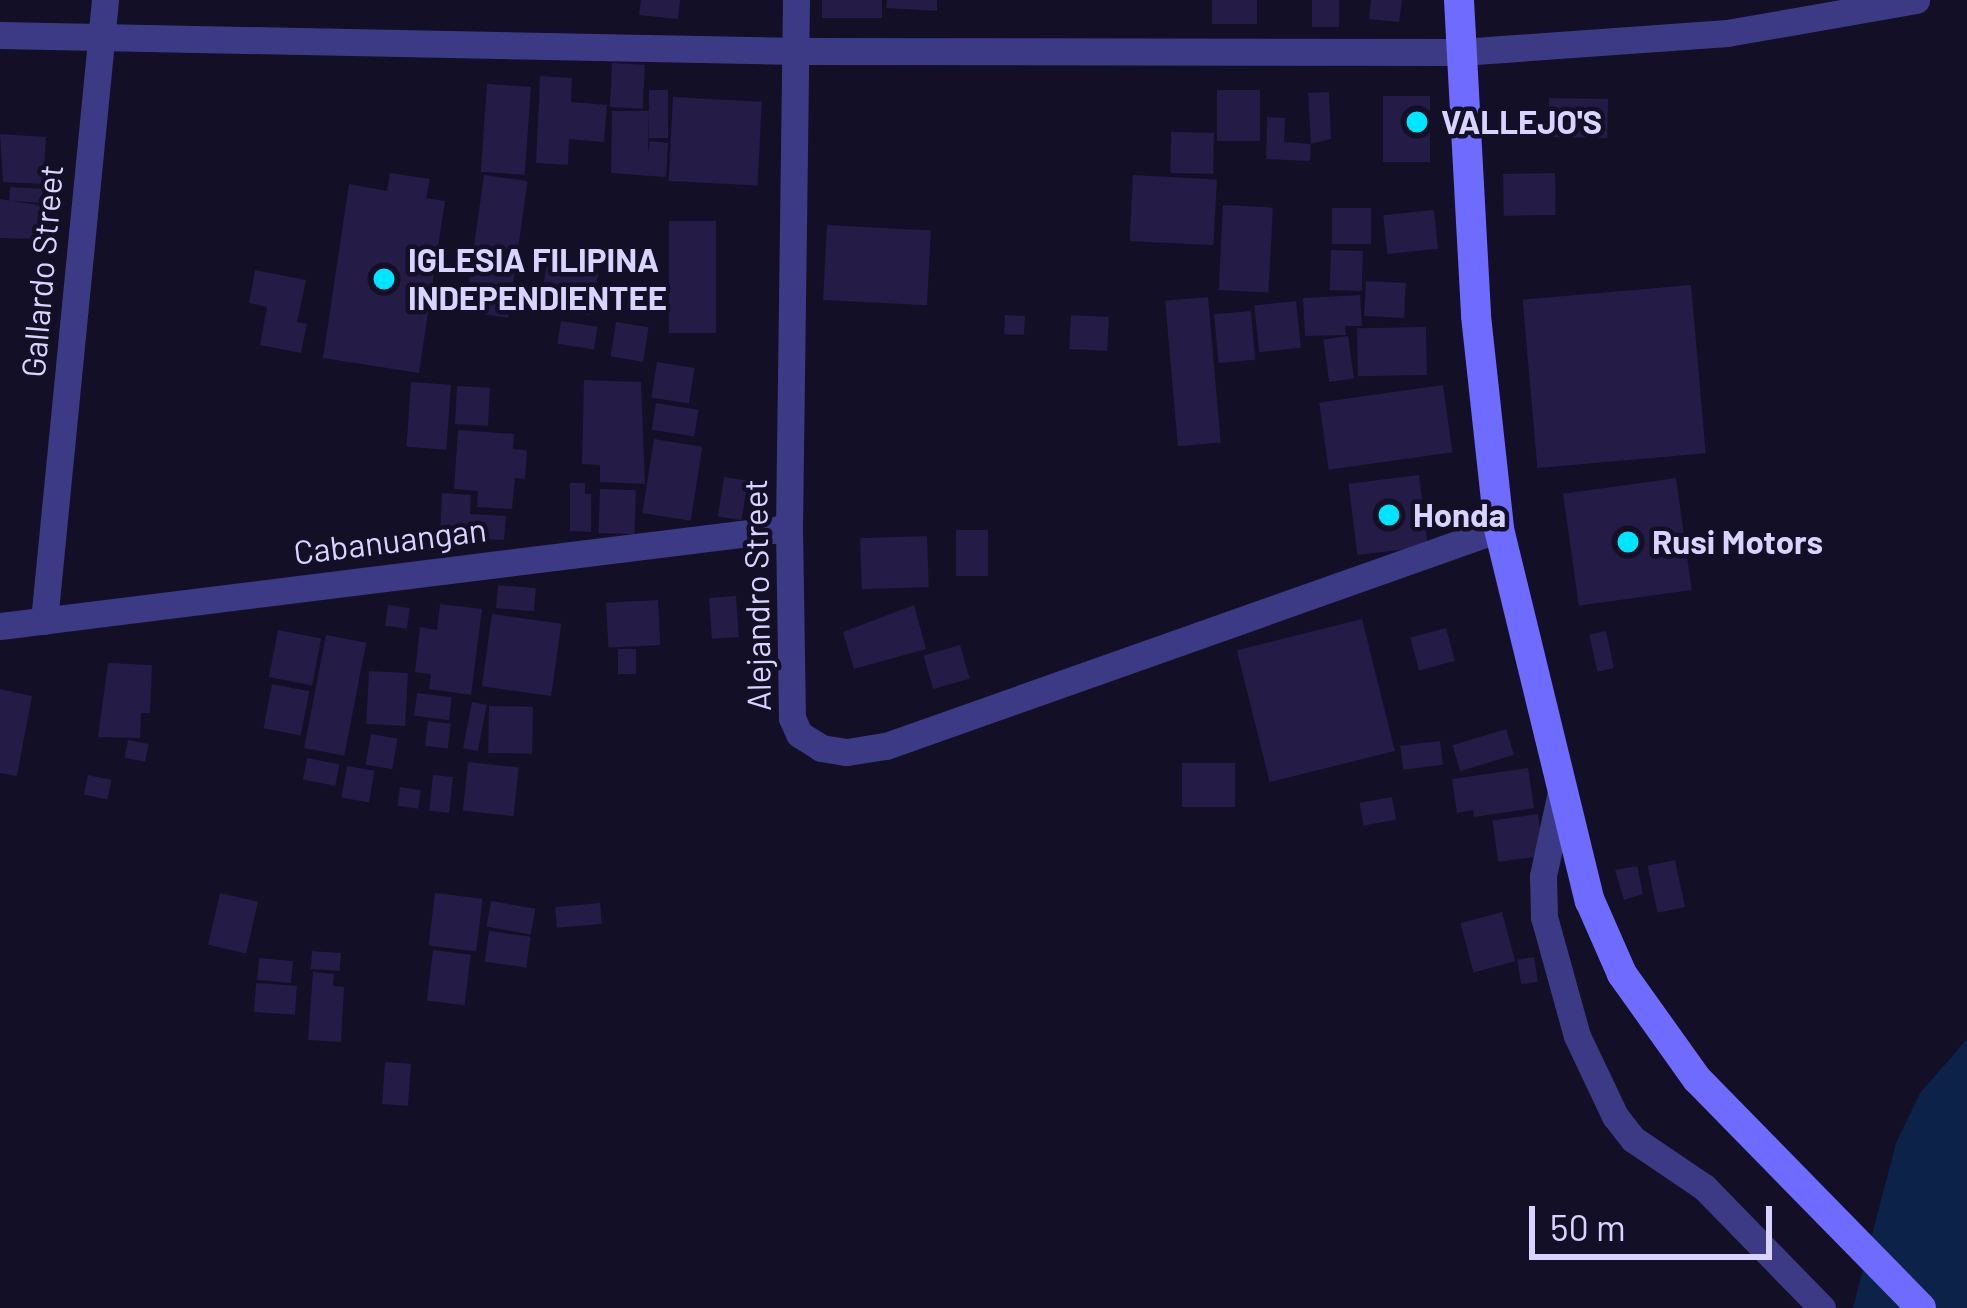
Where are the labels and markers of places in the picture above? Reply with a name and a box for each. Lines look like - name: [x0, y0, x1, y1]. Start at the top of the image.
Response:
- place label: VALLEJO'S: [1441, 102, 1602, 142]
- marker: VALLEJO'S: [1404, 109, 1430, 135]
- place label: IGLESIA FILIPINA INDEPENDIENTEE: [408, 240, 667, 318]
- marker: IGLESIA FILIPINA INDEPENDIENTEE: [371, 266, 397, 292]
- place label: Honda: [1413, 495, 1506, 535]
- marker: Honda: [1376, 502, 1402, 528]
- place label: Rusi Motors: [1652, 522, 1823, 562]
- marker: Rusi Motors: [1615, 529, 1641, 555]

